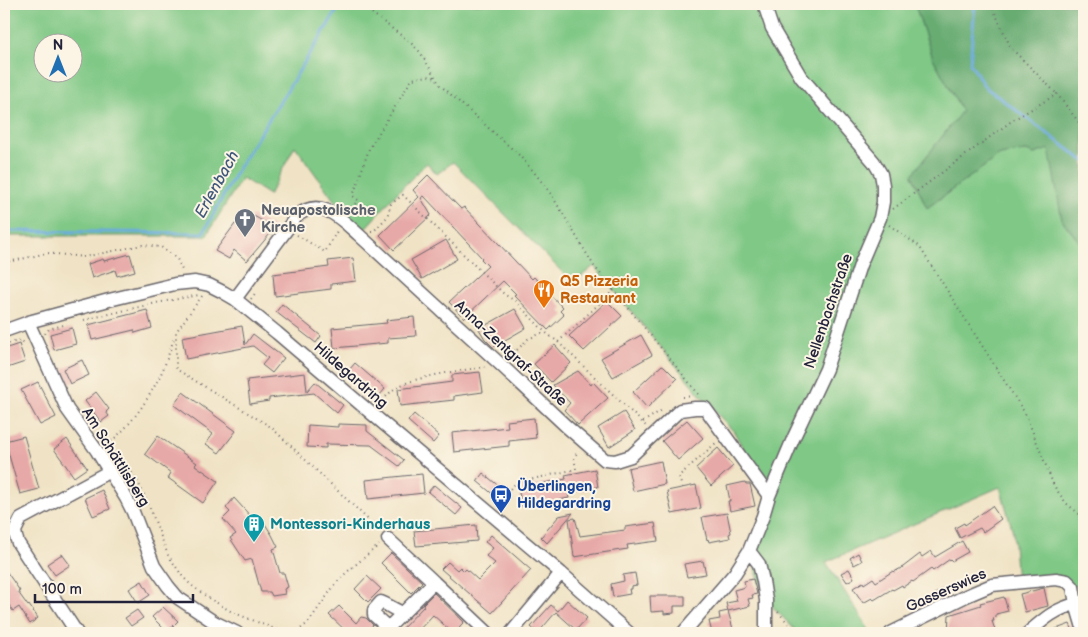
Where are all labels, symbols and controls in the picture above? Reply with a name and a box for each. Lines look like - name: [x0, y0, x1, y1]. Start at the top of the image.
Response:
- north arrow: [32, 32, 82, 82]
- text: N: [53, 37, 63, 54]
- water label: Erlenbach: [191, 148, 244, 222]
- place label: Neuapostolische Kirche: [261, 201, 376, 237]
- church icon: Neuapostolische Kirche: [233, 207, 257, 238]
- street label: Nellenbachstraße: [800, 251, 857, 371]
- place label: Q5 Pizzeria Restaurant: [560, 272, 638, 308]
- restaurant icon: Q5 Pizzeria Restaurant: [532, 278, 556, 309]
- street label: Anna-Zentgraf-Straße: [450, 296, 571, 411]
- street label: Hildegardring: [310, 338, 392, 413]
- street label: Am Schättlisberg: [77, 404, 154, 511]
- place label: Überlingen, Hildegardring: [517, 477, 611, 513]
- bus stop icon: Überlingen, Hildegardring: [489, 483, 513, 514]
- building icon: Montessori-Kinderhaus: [242, 512, 266, 543]
- place label: Montessori-Kinderhaus: [270, 515, 430, 534]
- street label: Gasserswies: [903, 564, 990, 617]
- scale bar: [35, 572, 192, 604]
- text: 100 m: [42, 580, 82, 599]

